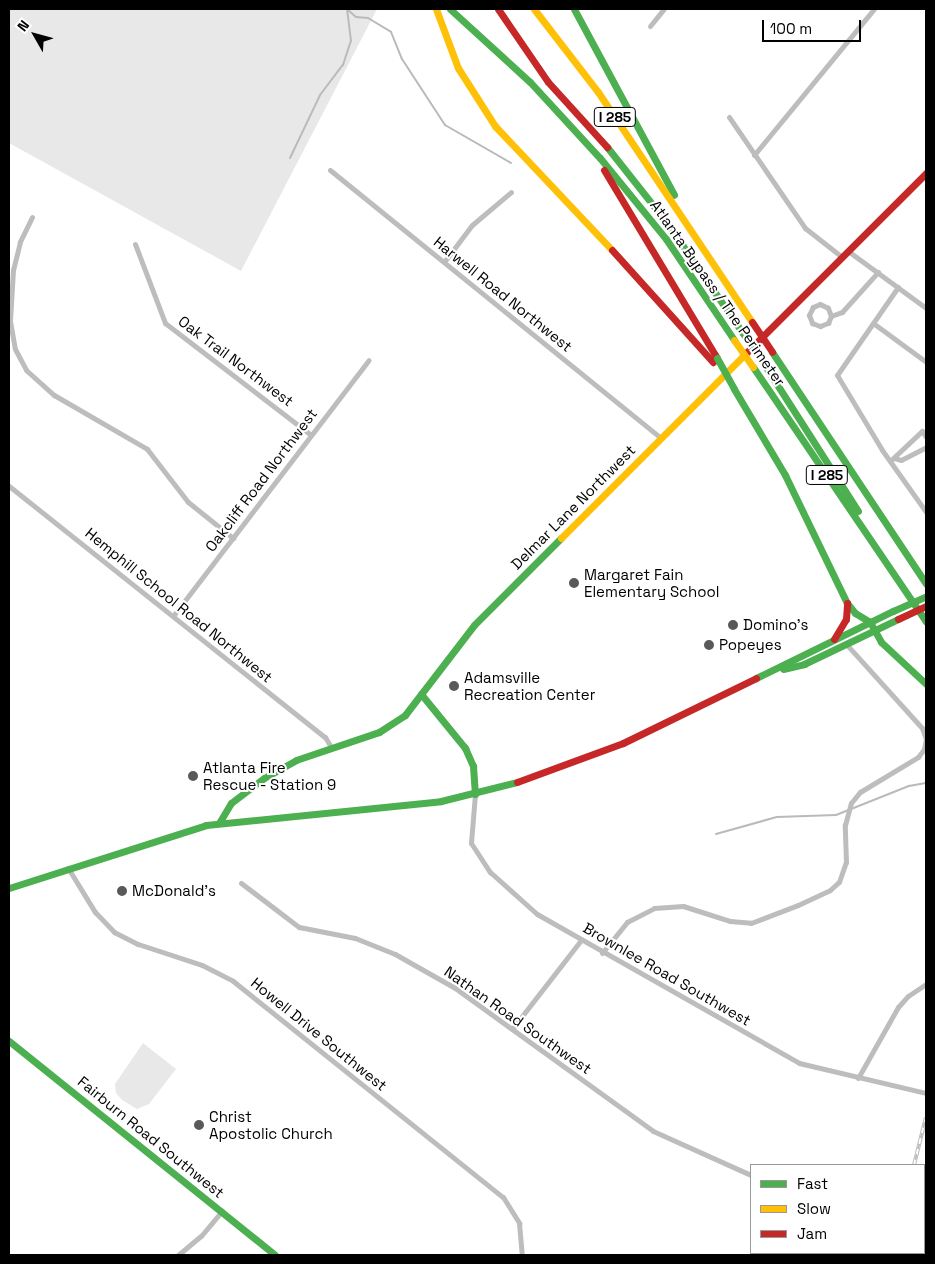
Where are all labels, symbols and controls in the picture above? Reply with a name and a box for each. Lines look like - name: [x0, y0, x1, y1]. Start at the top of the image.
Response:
- north arrow: [10, 10, 60, 60]
- scale bar: [765, 10, 864, 42]
- text: N: [13, 17, 33, 35]
- text: 100 m: [770, 19, 812, 38]
- road number: I 285: [594, 105, 636, 128]
- street label: Atlanta Bypass / The Perimeter: [647, 196, 789, 390]
- street label: Harwell Road Northwest: [430, 233, 576, 355]
- street label: Oak Trail Northwest: [175, 312, 297, 410]
- street label: Oakcliff Road Northwest: [201, 405, 321, 555]
- street label: Delmar Lane Northwest: [507, 441, 639, 573]
- road number: I 285: [806, 464, 848, 486]
- street label: Hemphill School Road Northwest: [82, 524, 276, 686]
- place label: Margaret Fain Elementary School: [584, 565, 720, 600]
- marker: Margaret Fain Elementary School: [568, 577, 580, 589]
- place label: Domino's: [743, 616, 808, 634]
- marker: Domino's: [727, 619, 739, 631]
- place label: Popeyes: [719, 636, 782, 654]
- marker: Popeyes: [703, 639, 715, 651]
- place label: Adamsville Recreation Center: [464, 668, 595, 703]
- marker: Adamsville Recreation Center: [448, 680, 460, 692]
- place label: Atlanta Fire Rescue - Station 9: [203, 758, 337, 793]
- marker: Atlanta Fire Rescue - Station 9: [187, 770, 199, 782]
- place label: McDonald's: [132, 882, 216, 900]
- marker: McDonald's: [116, 885, 128, 897]
- street label: Brownlee Road Southwest: [580, 919, 754, 1029]
- street label: Nathan Road Southwest: [441, 962, 595, 1078]
- street label: Howell Drive Southwest: [247, 974, 391, 1094]
- street label: Fairburn Road Southwest: [74, 1072, 228, 1202]
- place label: Christ Apostolic Church: [209, 1107, 333, 1142]
- marker: Christ Apostolic Church: [193, 1119, 205, 1131]
- legend: [750, 1164, 925, 1254]
- text: Fast: [797, 1174, 828, 1193]
- text: Slow: [797, 1199, 831, 1218]
- text: Jam: [797, 1224, 827, 1243]

